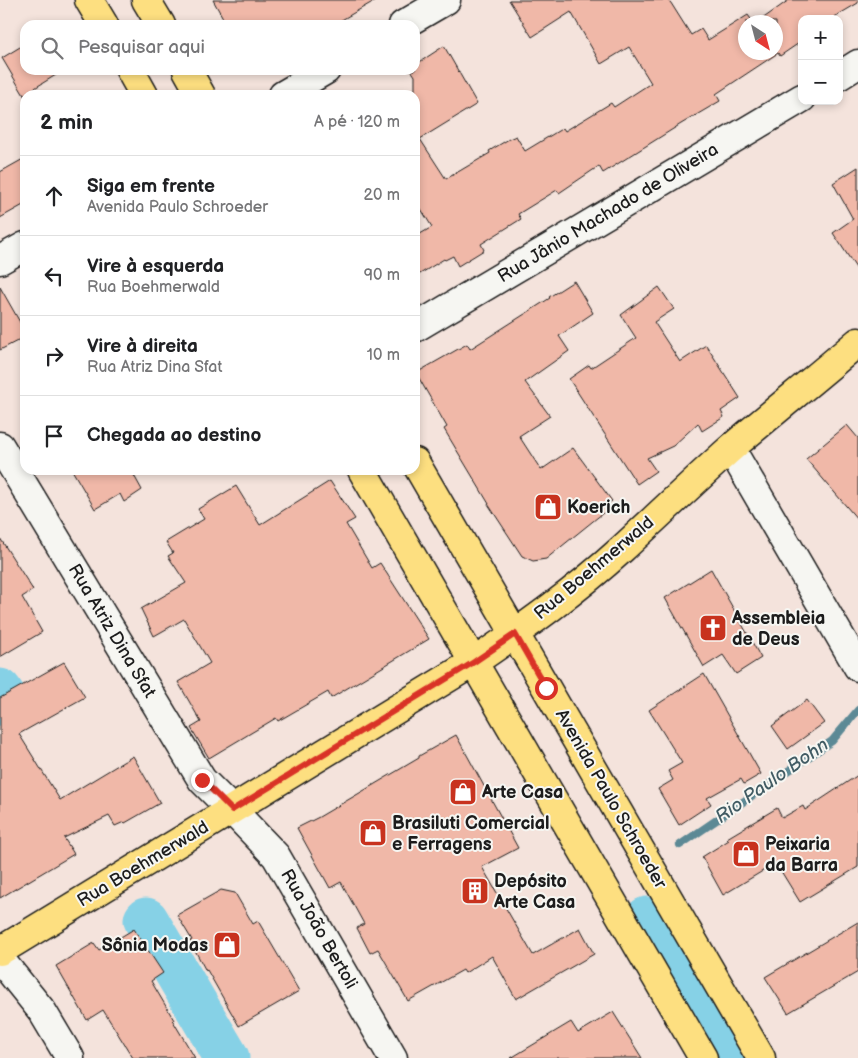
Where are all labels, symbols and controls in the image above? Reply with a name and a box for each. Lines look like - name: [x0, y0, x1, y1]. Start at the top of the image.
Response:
- north arrow: [738, 15, 783, 60]
- map controls: [798, 15, 843, 105]
- button: +: [798, 15, 843, 60]
- search box: [20, 20, 420, 75]
- icon: search: [38, 34, 66, 62]
- text: Pesquisar aqui: [78, 36, 205, 59]
- button: −: [798, 60, 843, 105]
- text: 2 min: [40, 110, 93, 135]
- text: A pé · 120 m: [314, 113, 400, 132]
- street label: Rua Jânio Machado de Oliveira: [494, 139, 722, 287]
- text: Siga em frente: [87, 175, 215, 198]
- icon: ahead: [40, 182, 68, 210]
- text: 20 m: [364, 186, 400, 205]
- text: Avenida Paulo Schroeder: [87, 198, 268, 217]
- text: Vire à esquerda: [87, 255, 224, 278]
- icon: left: [40, 262, 68, 290]
- text: 90 m: [364, 266, 400, 285]
- text: Rua Boehmerwald: [87, 278, 220, 297]
- text: Vire à direita: [87, 335, 198, 358]
- icon: right: [40, 342, 68, 370]
- text: 10 m: [367, 346, 400, 365]
- text: Rua Atriz Dina Sfat: [87, 358, 222, 377]
- icon: arrive: [40, 422, 68, 450]
- text: Chegada ao destino: [87, 424, 261, 447]
- shop icon: Koerich: [533, 492, 563, 522]
- place label: Koerich: [567, 497, 630, 518]
- street label: Rua Boehmerwald: [530, 512, 658, 624]
- street label: Rua Atriz Dina Sfat: [64, 560, 160, 702]
- place label: Assembleia de Deus: [731, 608, 825, 650]
- church icon: Assembleia de Deus: [698, 613, 728, 643]
- route start: [535, 677, 558, 700]
- street label: Avenida Paulo Schroeder: [551, 706, 671, 893]
- water label: Rio Paulo Bohn: [711, 733, 833, 829]
- route end: [191, 769, 214, 792]
- shop icon: Arte Casa: [448, 777, 478, 807]
- place label: Arte Casa: [481, 782, 563, 803]
- place label: Brasiluti Comercial e Ferragens: [392, 813, 550, 855]
- street label: Rua Boehmerwald: [74, 817, 212, 911]
- shop icon: Brasiluti Comercial e Ferragens: [358, 818, 388, 848]
- place label: Peixaria da Barra: [765, 834, 838, 876]
- shop icon: Peixaria da Barra: [731, 839, 761, 869]
- street label: Rua João Bertoli: [276, 865, 362, 993]
- place label: Depósito Arte Casa: [493, 871, 575, 913]
- building icon: Depósito Arte Casa: [460, 876, 490, 906]
- shop icon: Sônia Modas: [212, 930, 242, 960]
- place label: Sônia Modas: [102, 935, 208, 956]

